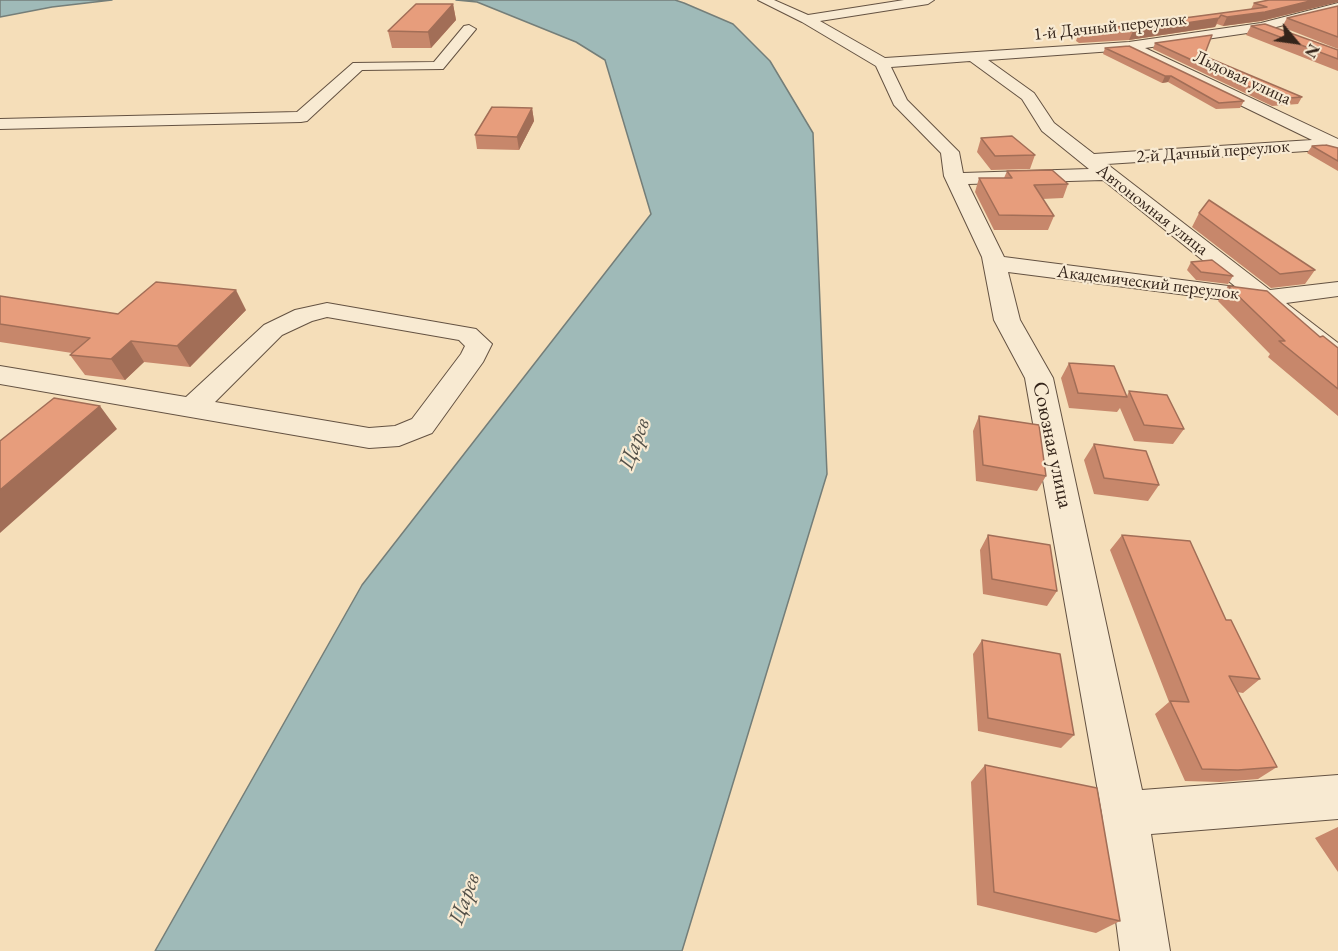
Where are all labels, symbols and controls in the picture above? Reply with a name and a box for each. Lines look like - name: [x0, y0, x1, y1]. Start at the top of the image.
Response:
- street label: 1-й Дачный переулок: [1032, 8, 1188, 46]
- north arrow: [1266, 12, 1326, 72]
- text: N: [1300, 40, 1325, 62]
- street label: Льдовая улица: [1190, 46, 1294, 110]
- street label: 2-й Дачный переулок: [1136, 136, 1290, 168]
- street label: Автономная улица: [1092, 160, 1212, 260]
- street label: Академический переулок: [1056, 261, 1240, 305]
- street label: Союзная улица: [1026, 379, 1078, 511]
- water label: Царев: [613, 414, 657, 474]
- water label: Царев: [443, 869, 487, 929]

